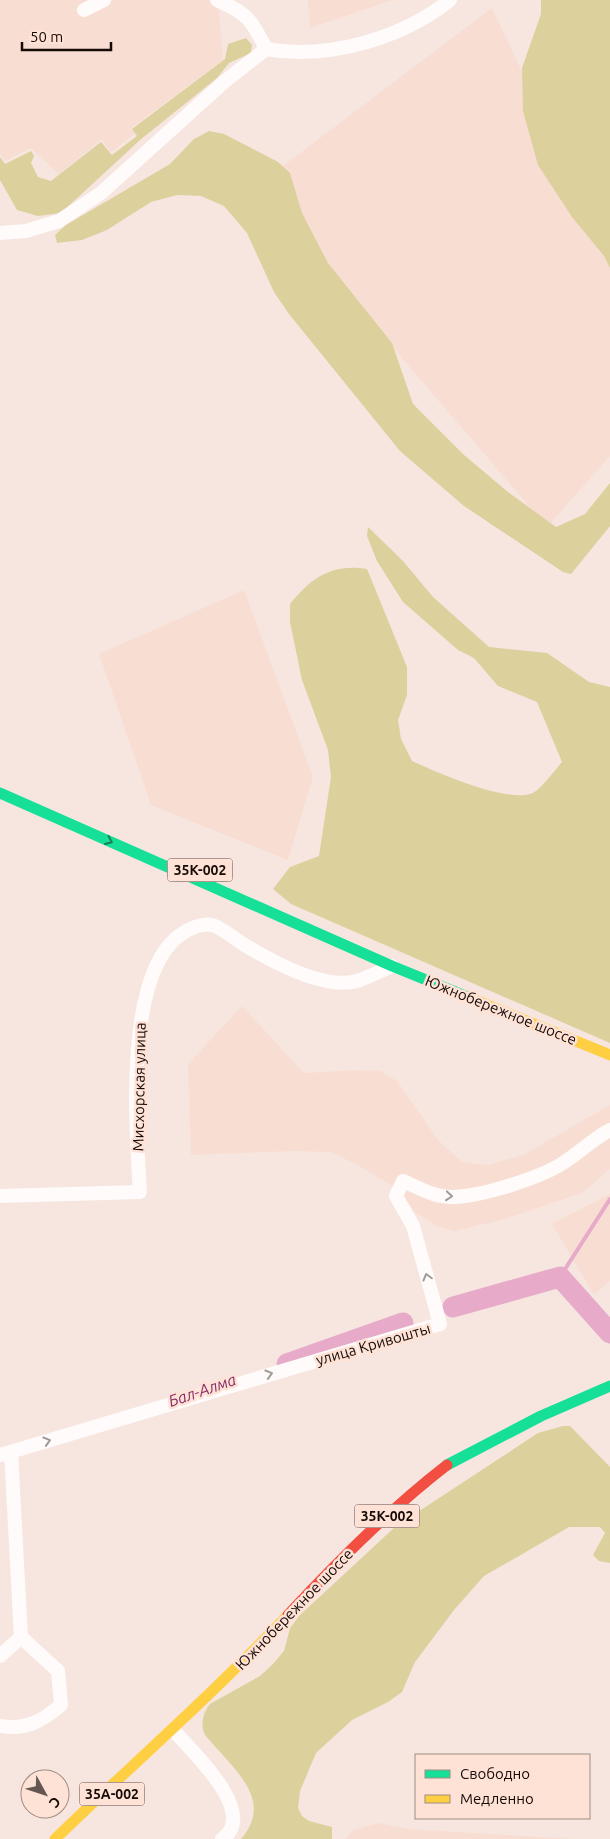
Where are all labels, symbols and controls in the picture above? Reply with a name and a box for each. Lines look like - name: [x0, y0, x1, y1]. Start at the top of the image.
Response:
- scale bar: [22, 20, 111, 52]
- text: 50 m: [30, 28, 63, 45]
- one-way arrow: [104, 835, 113, 846]
- road number: 35К-002: [168, 858, 232, 882]
- street label: Южнобережное шоссе: [423, 972, 579, 1048]
- street label: Мисхорская улица: [129, 1022, 149, 1152]
- one-way arrow: [446, 1190, 454, 1201]
- one-way arrow: [422, 1273, 432, 1281]
- street label: улица Кривошты: [314, 1320, 432, 1368]
- water label: Бал-Алма: [166, 1370, 238, 1410]
- one-way arrow: [265, 1370, 273, 1380]
- one-way arrow: [42, 1437, 50, 1447]
- road number: 35К-002: [354, 1504, 420, 1528]
- street label: Южнобережное шоссе: [232, 1545, 356, 1673]
- legend: [415, 1754, 590, 1819]
- text: Свободно: [460, 1765, 530, 1782]
- north arrow: [20, 1769, 70, 1819]
- road number: 35А-002: [80, 1782, 144, 1806]
- text: Медленно: [460, 1790, 534, 1807]
- text: С: [46, 1794, 64, 1811]

